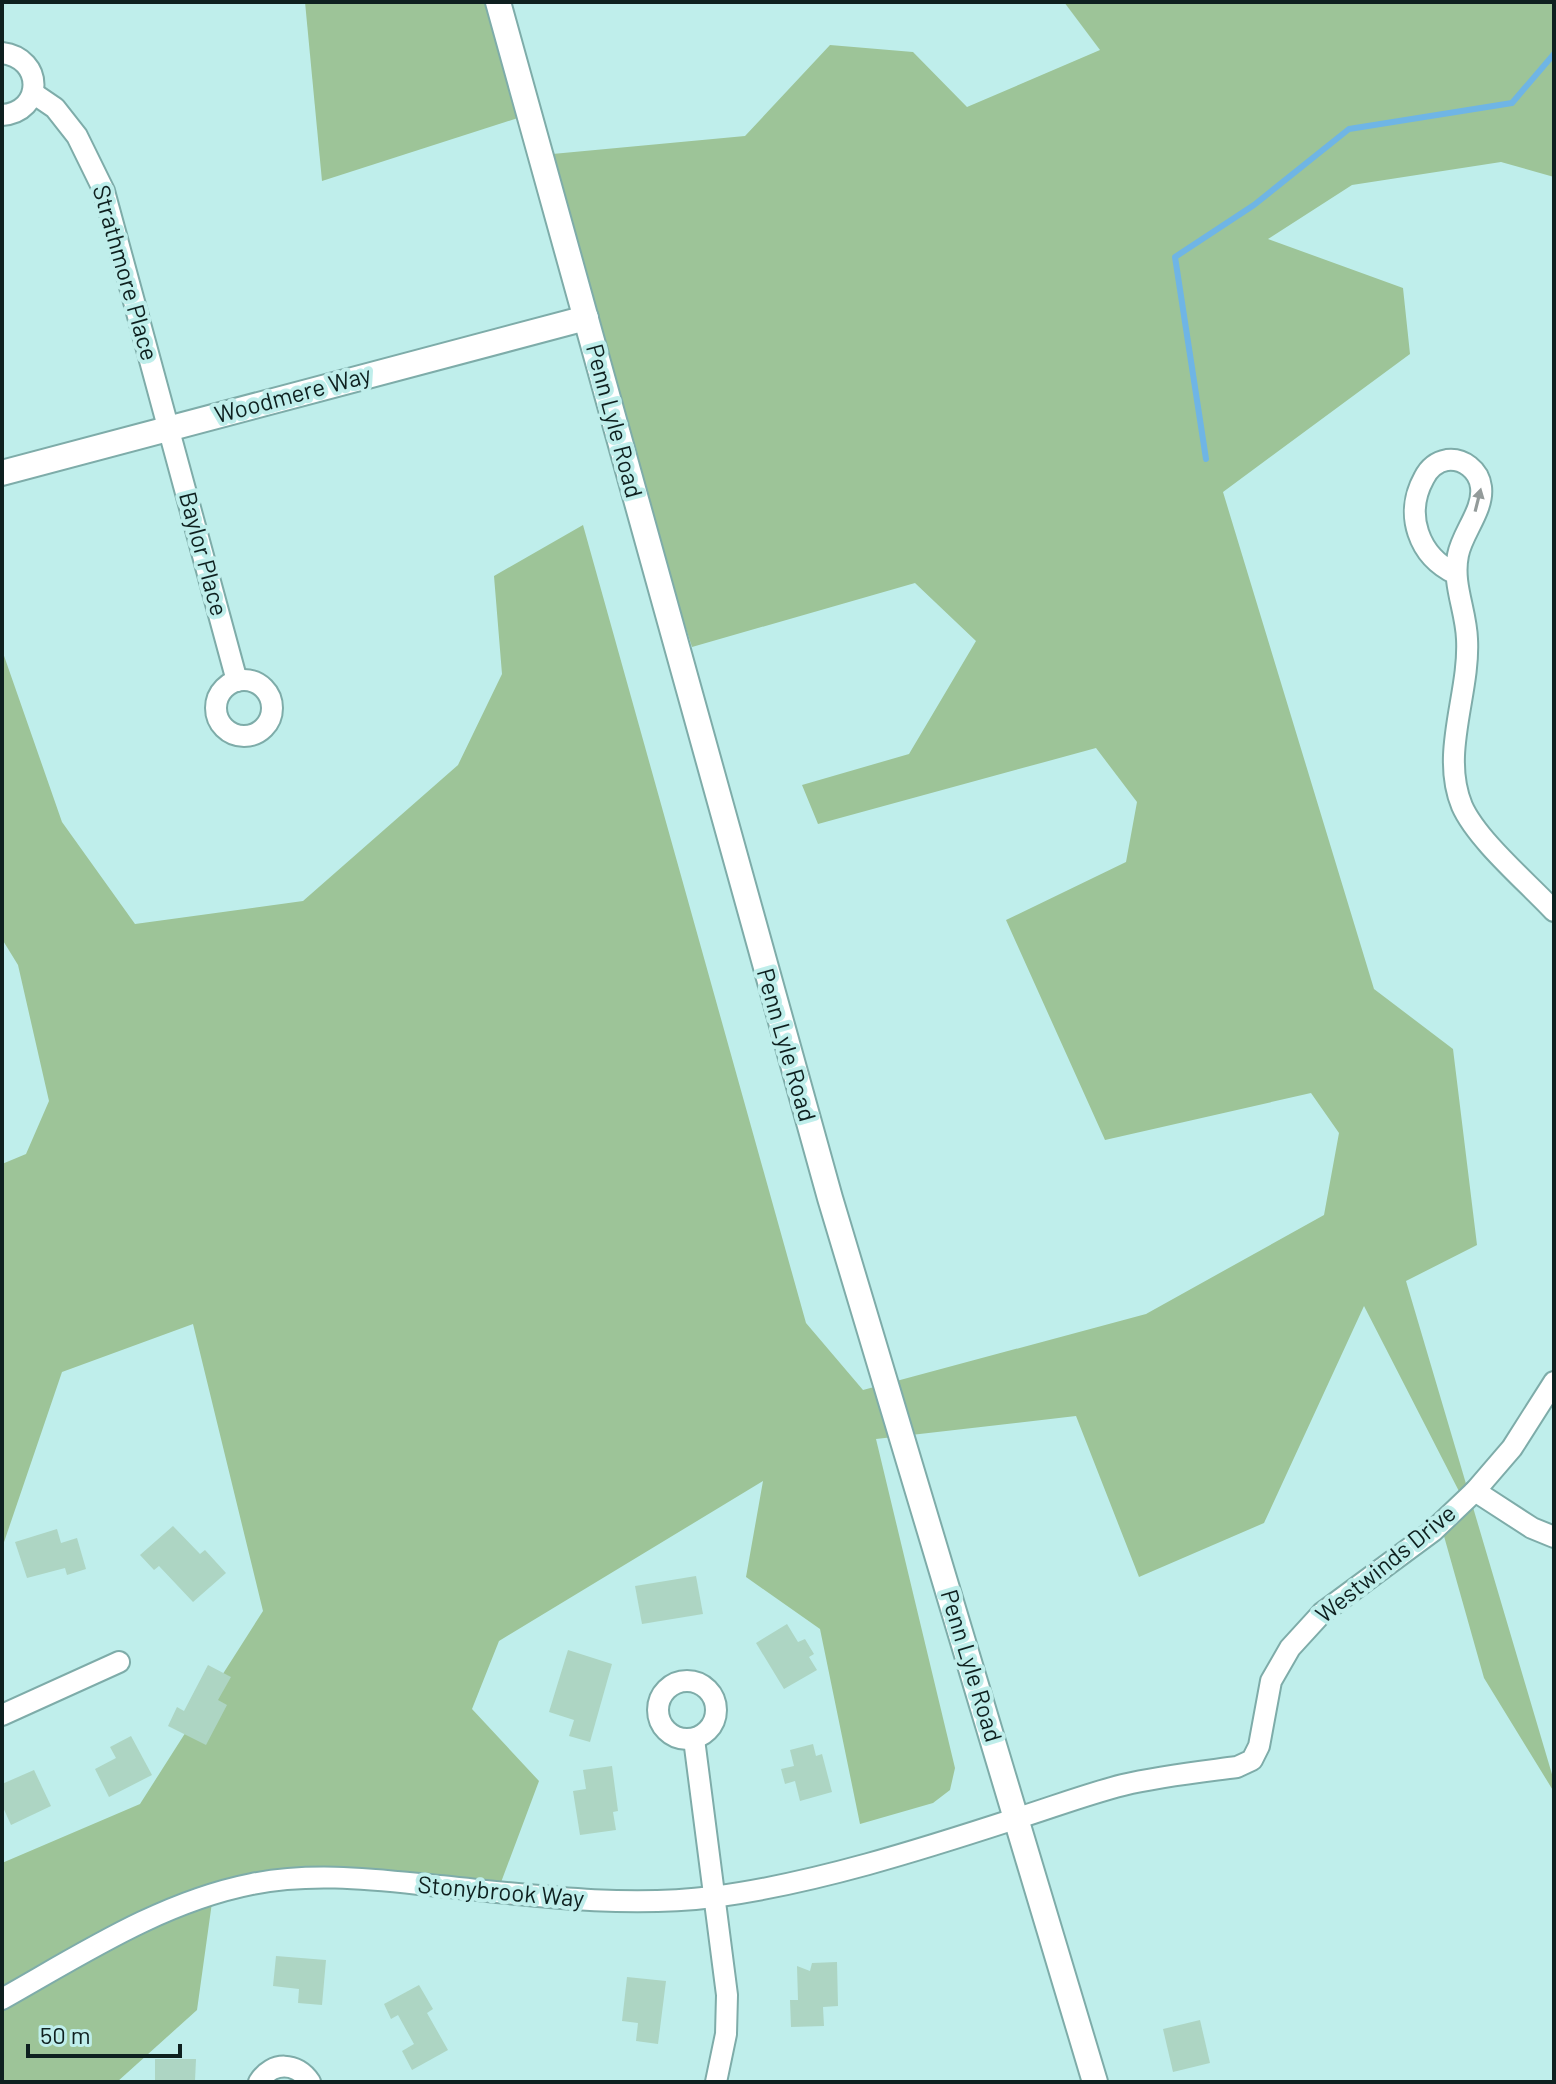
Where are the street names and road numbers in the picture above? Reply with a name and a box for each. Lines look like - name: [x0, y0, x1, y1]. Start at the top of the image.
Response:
- street label: Strathmore Place: [87, 181, 165, 364]
- street label: Penn Lyle Road: [581, 341, 650, 501]
- street label: Woodmere Way: [211, 359, 374, 428]
- street label: Baylor Place: [174, 488, 235, 619]
- street label: Penn Lyle Road: [752, 965, 823, 1124]
- street label: Westwinds Drive: [1309, 1497, 1461, 1628]
- street label: Penn Lyle Road: [935, 1586, 1009, 1745]
- street label: Stonybrook Way: [417, 1869, 586, 1912]

